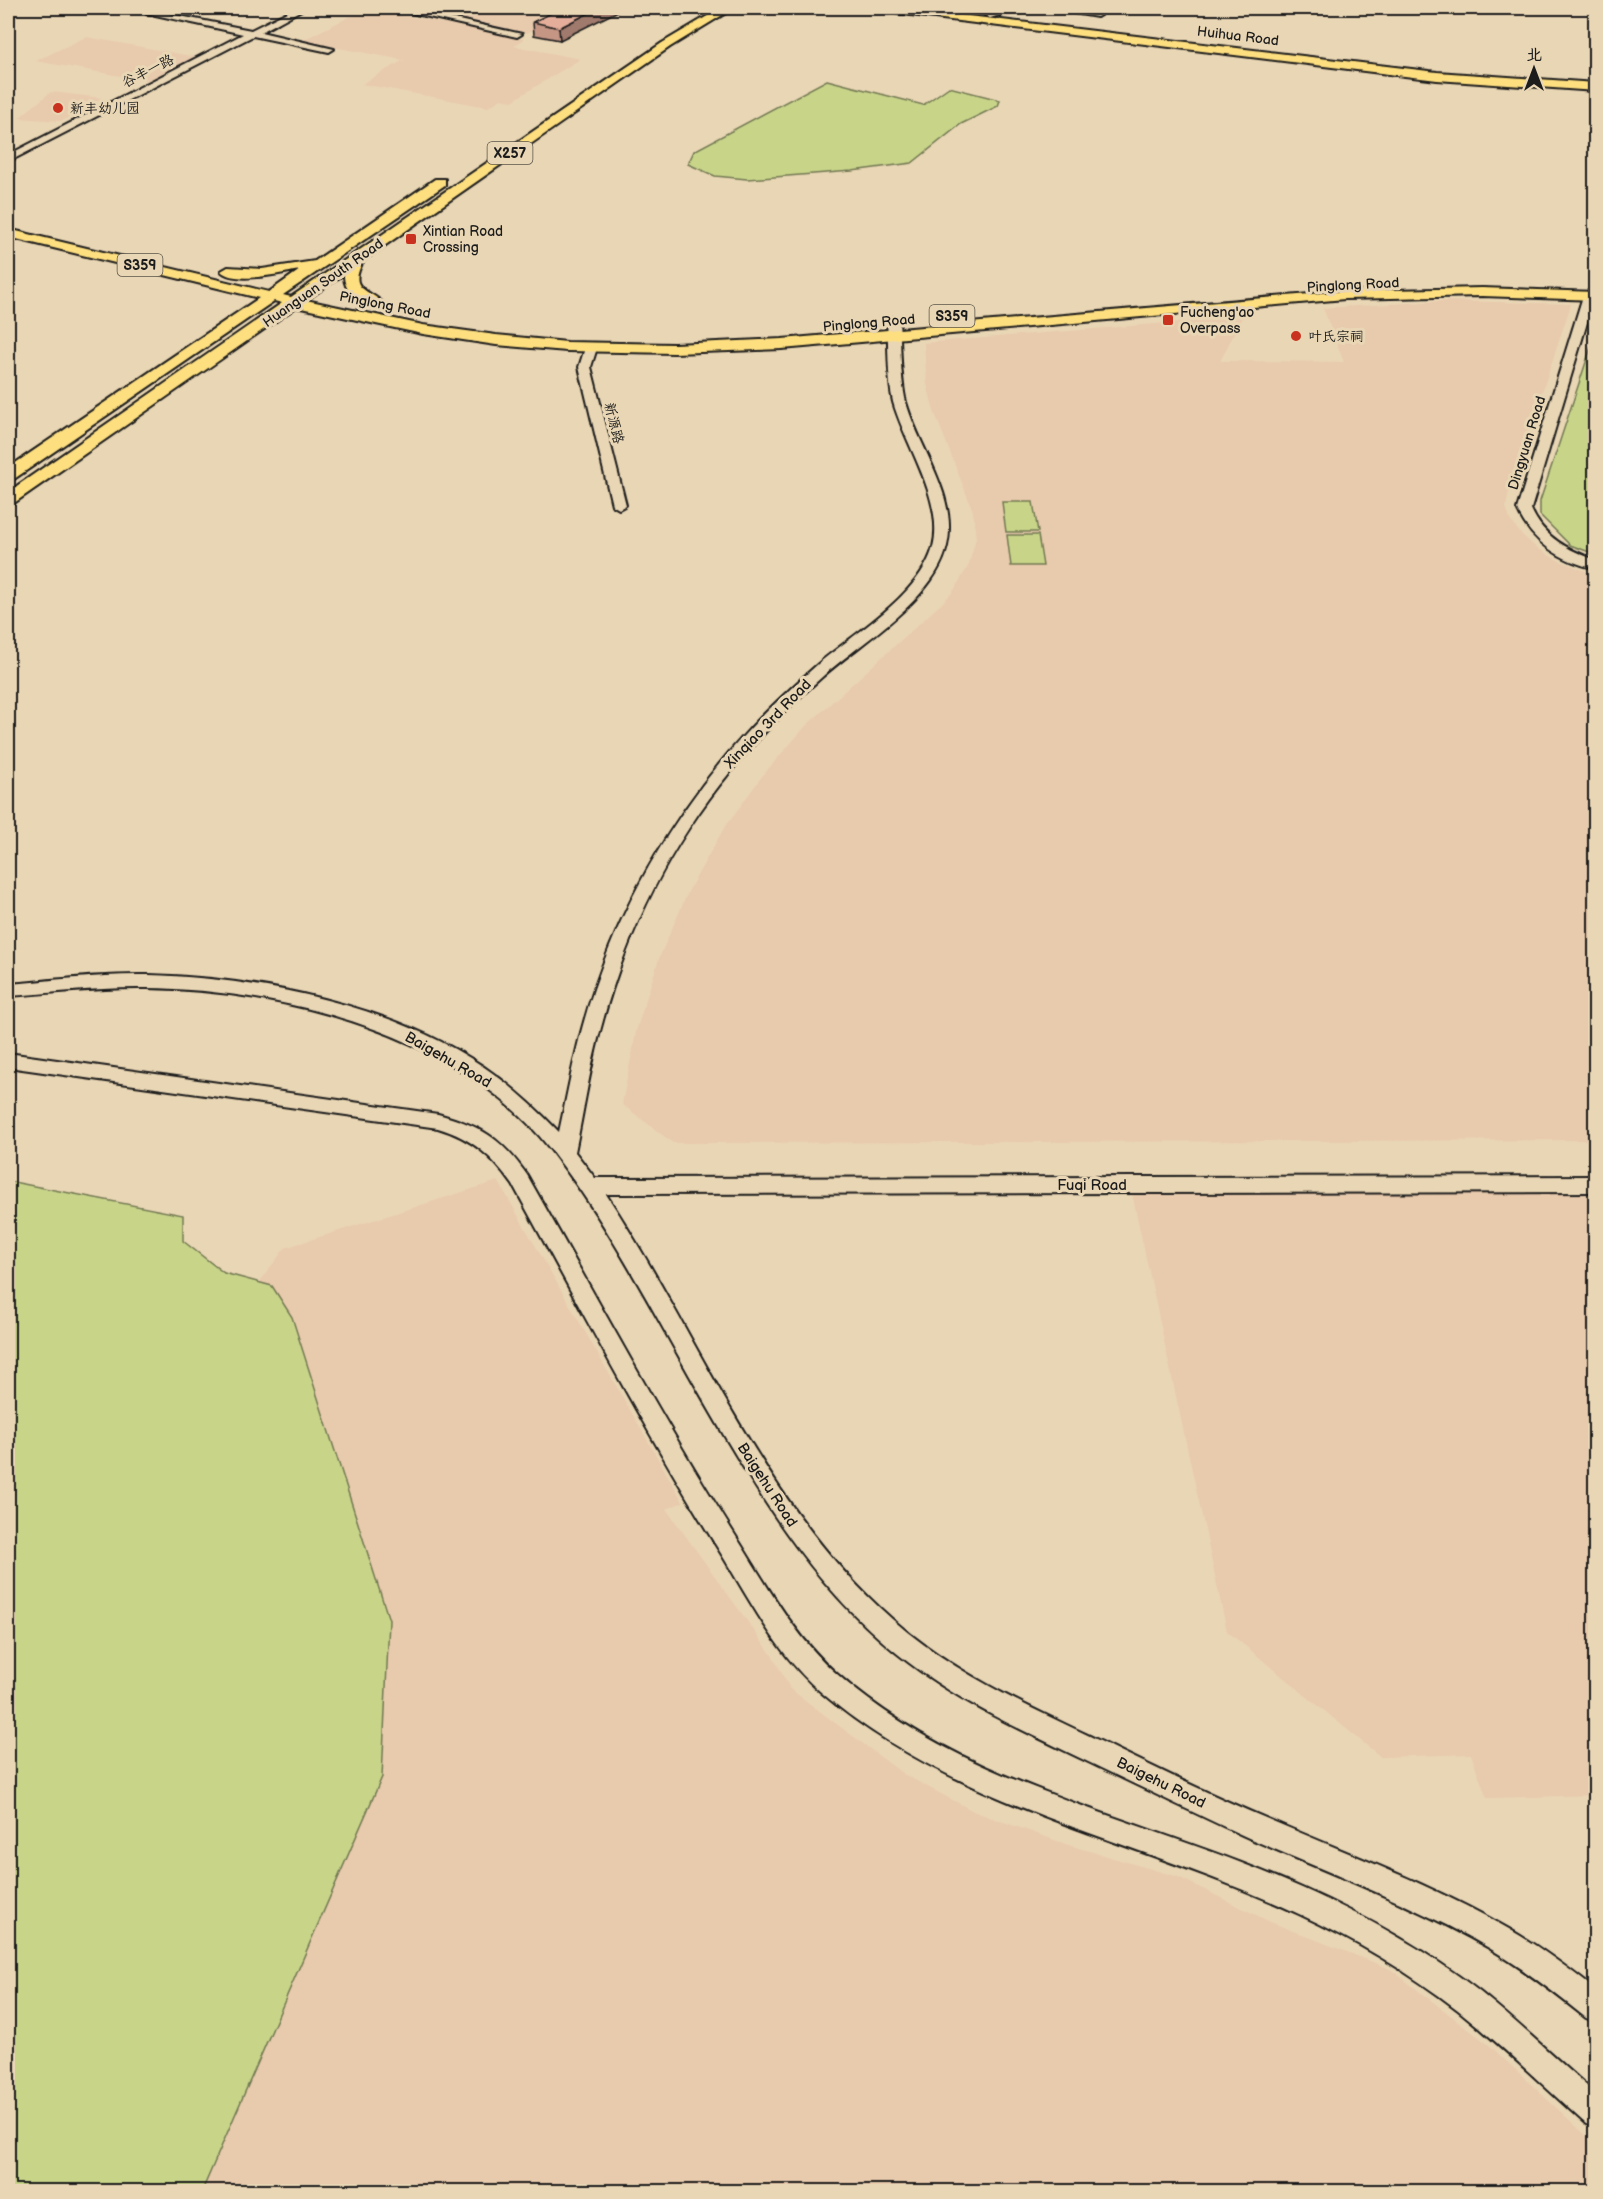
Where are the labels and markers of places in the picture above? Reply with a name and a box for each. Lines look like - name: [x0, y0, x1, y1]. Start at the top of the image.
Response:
- place label: 新丰幼儿园: [70, 100, 140, 117]
- marker: 新丰幼儿园: [51, 101, 65, 115]
- place label: Xintian Road Crossing: [422, 223, 503, 256]
- marker: Xintian Road Crossing: [404, 232, 418, 246]
- place label: Fucheng'ao Overpass: [1180, 304, 1254, 337]
- marker: Fucheng'ao Overpass: [1161, 313, 1175, 327]
- place label: 叶氏宗祠: [1308, 328, 1364, 345]
- marker: 叶氏宗祠: [1289, 329, 1303, 343]

